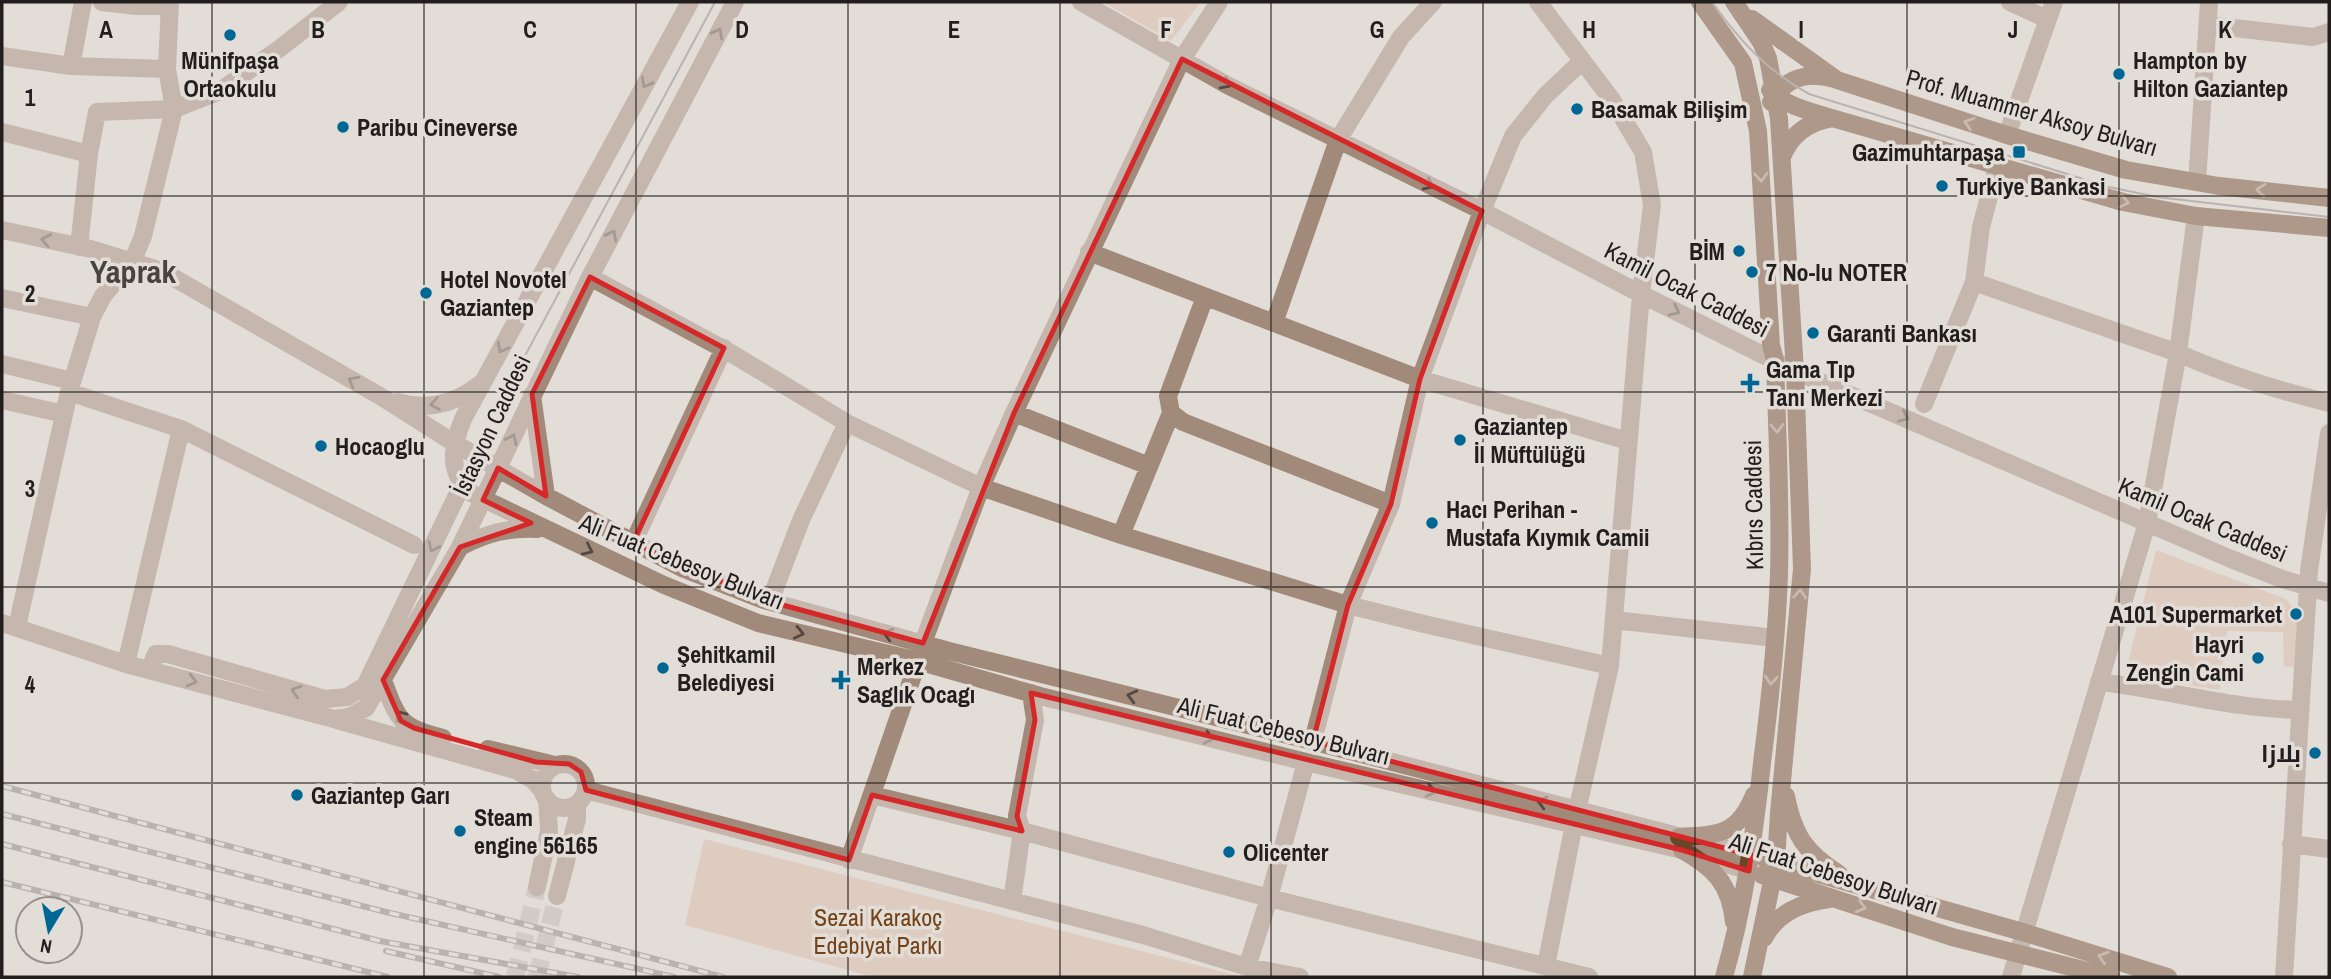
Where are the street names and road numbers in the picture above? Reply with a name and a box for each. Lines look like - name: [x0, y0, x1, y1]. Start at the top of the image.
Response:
- street label: Prof. Muammer Aksoy Bulvarı: [1902, 61, 2162, 163]
- street label: Kamil Ocak Caddesi: [1599, 234, 1775, 344]
- street label: İstasyon Caddesi: [444, 349, 538, 501]
- street label: Kıbrıs Caddesi: [1736, 440, 1770, 570]
- street label: Kamil Ocak Caddesi: [2114, 469, 2292, 569]
- street label: Ali Fuat Cebesoy Bulvarı: [574, 505, 789, 617]
- street label: Ali Fuat Cebesoy Bulvarı: [1174, 688, 1393, 772]
- street label: Ali Fuat Cebesoy Bulvarı: [1725, 824, 1942, 922]

